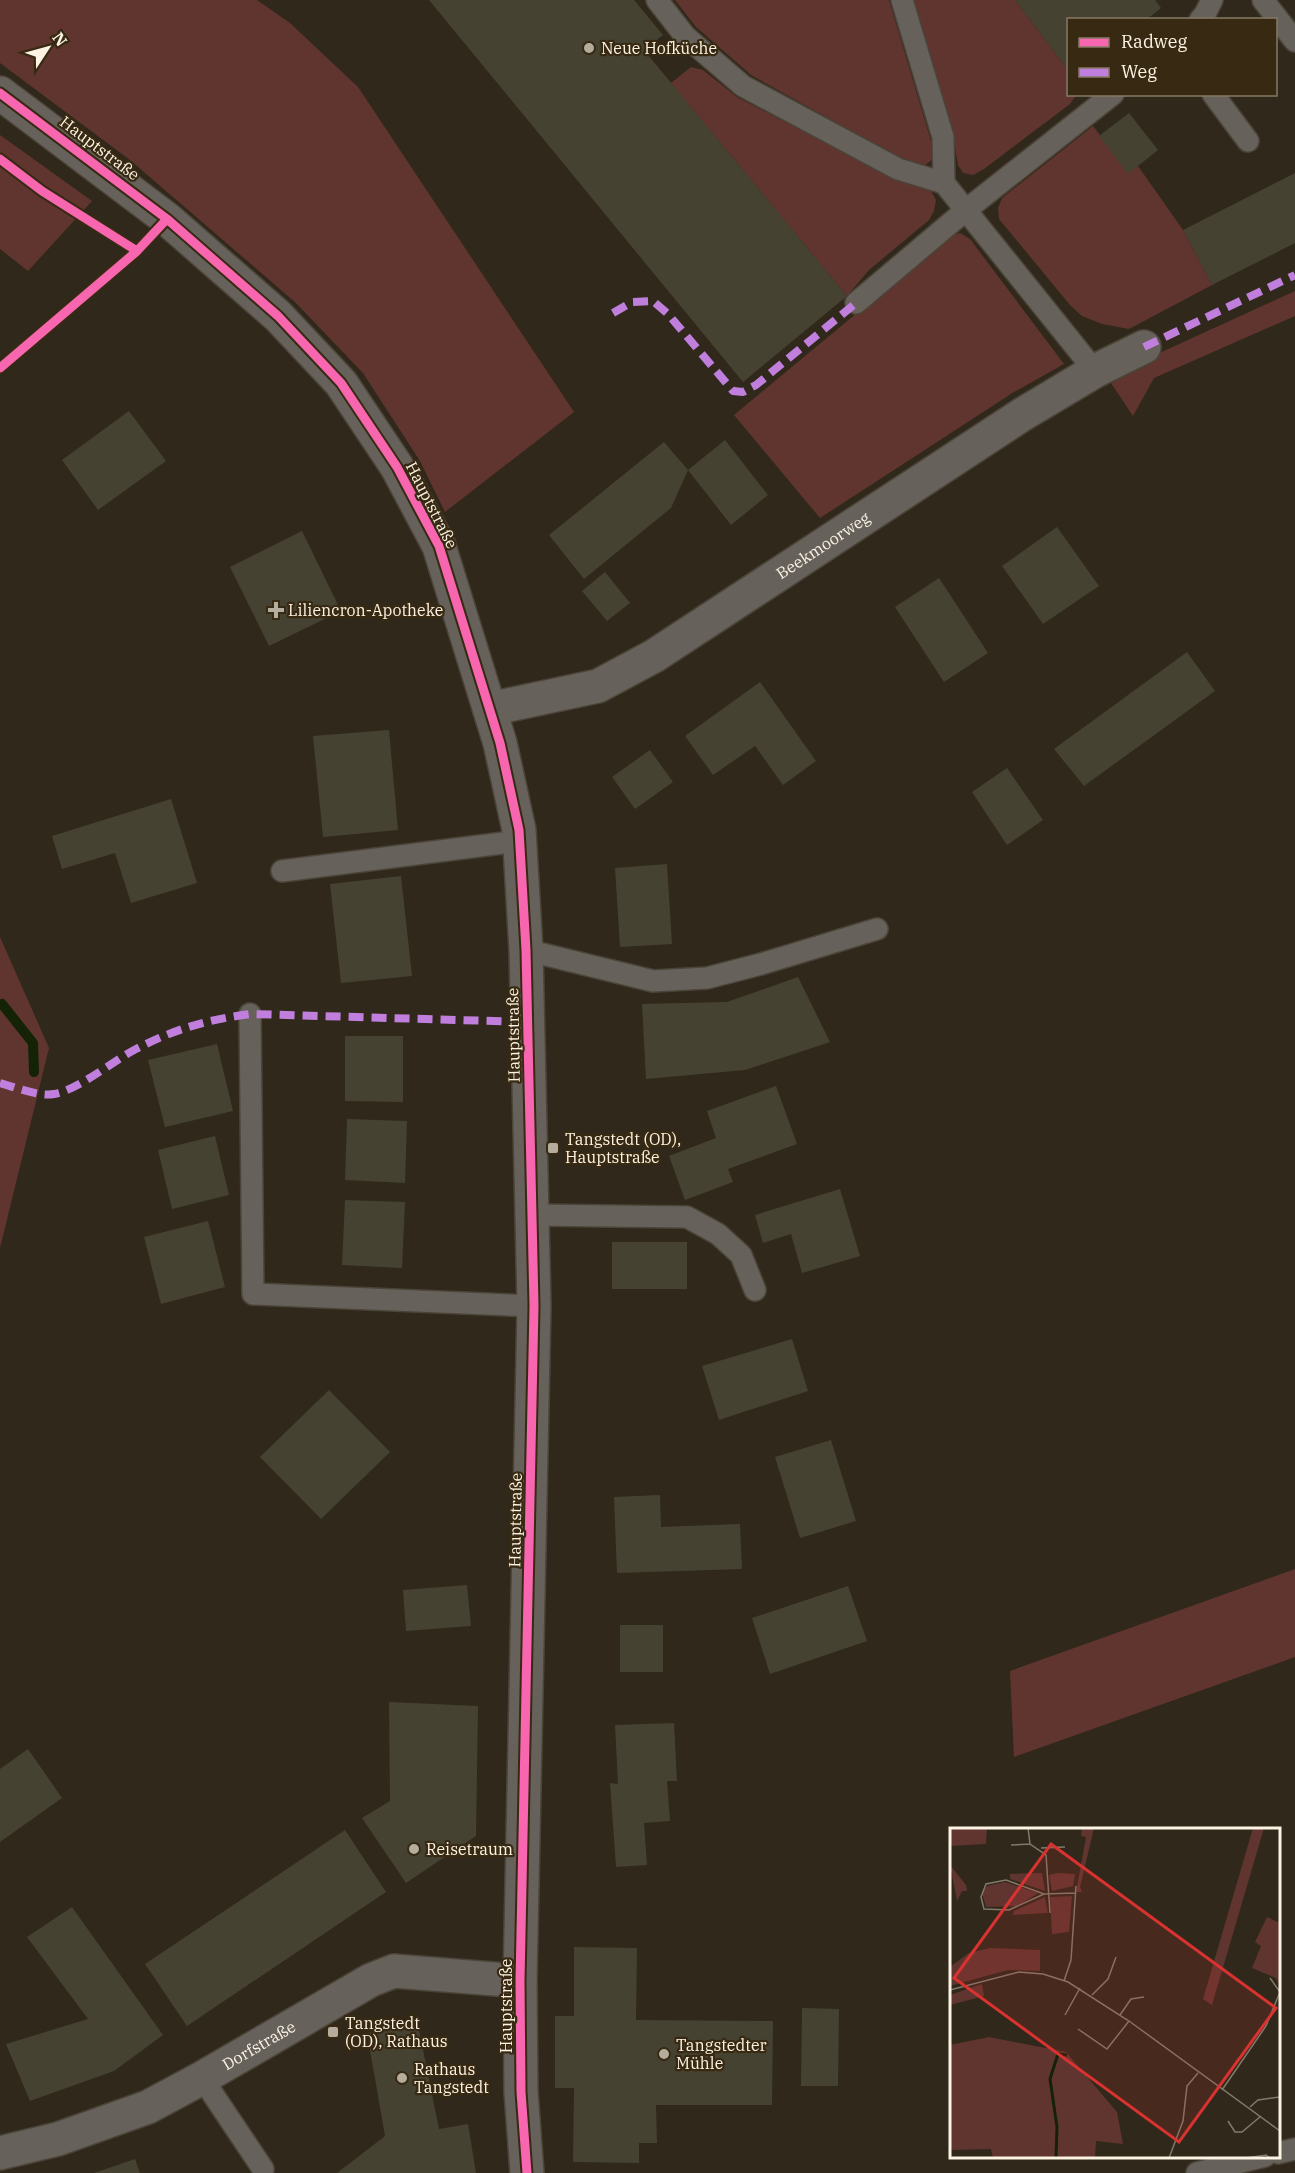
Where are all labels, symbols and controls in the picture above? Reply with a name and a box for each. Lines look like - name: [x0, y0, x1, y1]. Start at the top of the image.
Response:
- north arrow: [18, 18, 78, 78]
- legend: [1067, 18, 1277, 96]
- text: N: [48, 28, 72, 50]
- text: Radweg: [1121, 30, 1187, 53]
- place label: Neue Hofküche: [601, 38, 717, 58]
- marker: Neue Hofküche: [582, 41, 596, 55]
- text: Weg: [1121, 60, 1157, 83]
- street label: Hauptstraße: [56, 112, 144, 184]
- street label: Hauptstraße: [402, 458, 462, 552]
- street label: Beekmoorweg: [772, 507, 874, 583]
- place label: Liliencron-Apotheke: [288, 600, 443, 620]
- marker: Liliencron-Apotheke: [269, 603, 283, 617]
- street label: Hauptstraße: [502, 988, 524, 1082]
- place label: Tangstedt (OD), Hauptstraße: [565, 1129, 681, 1167]
- marker: Tangstedt (OD), Hauptstraße: [546, 1141, 560, 1155]
- street label: Hauptstraße: [504, 1473, 526, 1567]
- inset map: [950, 1828, 1280, 2158]
- place label: Reisetraum: [426, 1839, 513, 1859]
- marker: Reisetraum: [407, 1842, 421, 1856]
- street label: Hauptstraße: [496, 1959, 516, 2053]
- place label: Tangstedt (OD), Rathaus: [345, 2013, 448, 2051]
- street label: Dorfstraße: [219, 2016, 299, 2074]
- marker: Tangstedt (OD), Rathaus: [326, 2025, 340, 2039]
- place label: Tangstedter Mühle: [676, 2035, 767, 2073]
- marker: Tangstedter Mühle: [657, 2047, 671, 2061]
- place label: Rathaus Tangstedt: [414, 2059, 489, 2097]
- marker: Rathaus Tangstedt: [395, 2071, 409, 2085]

